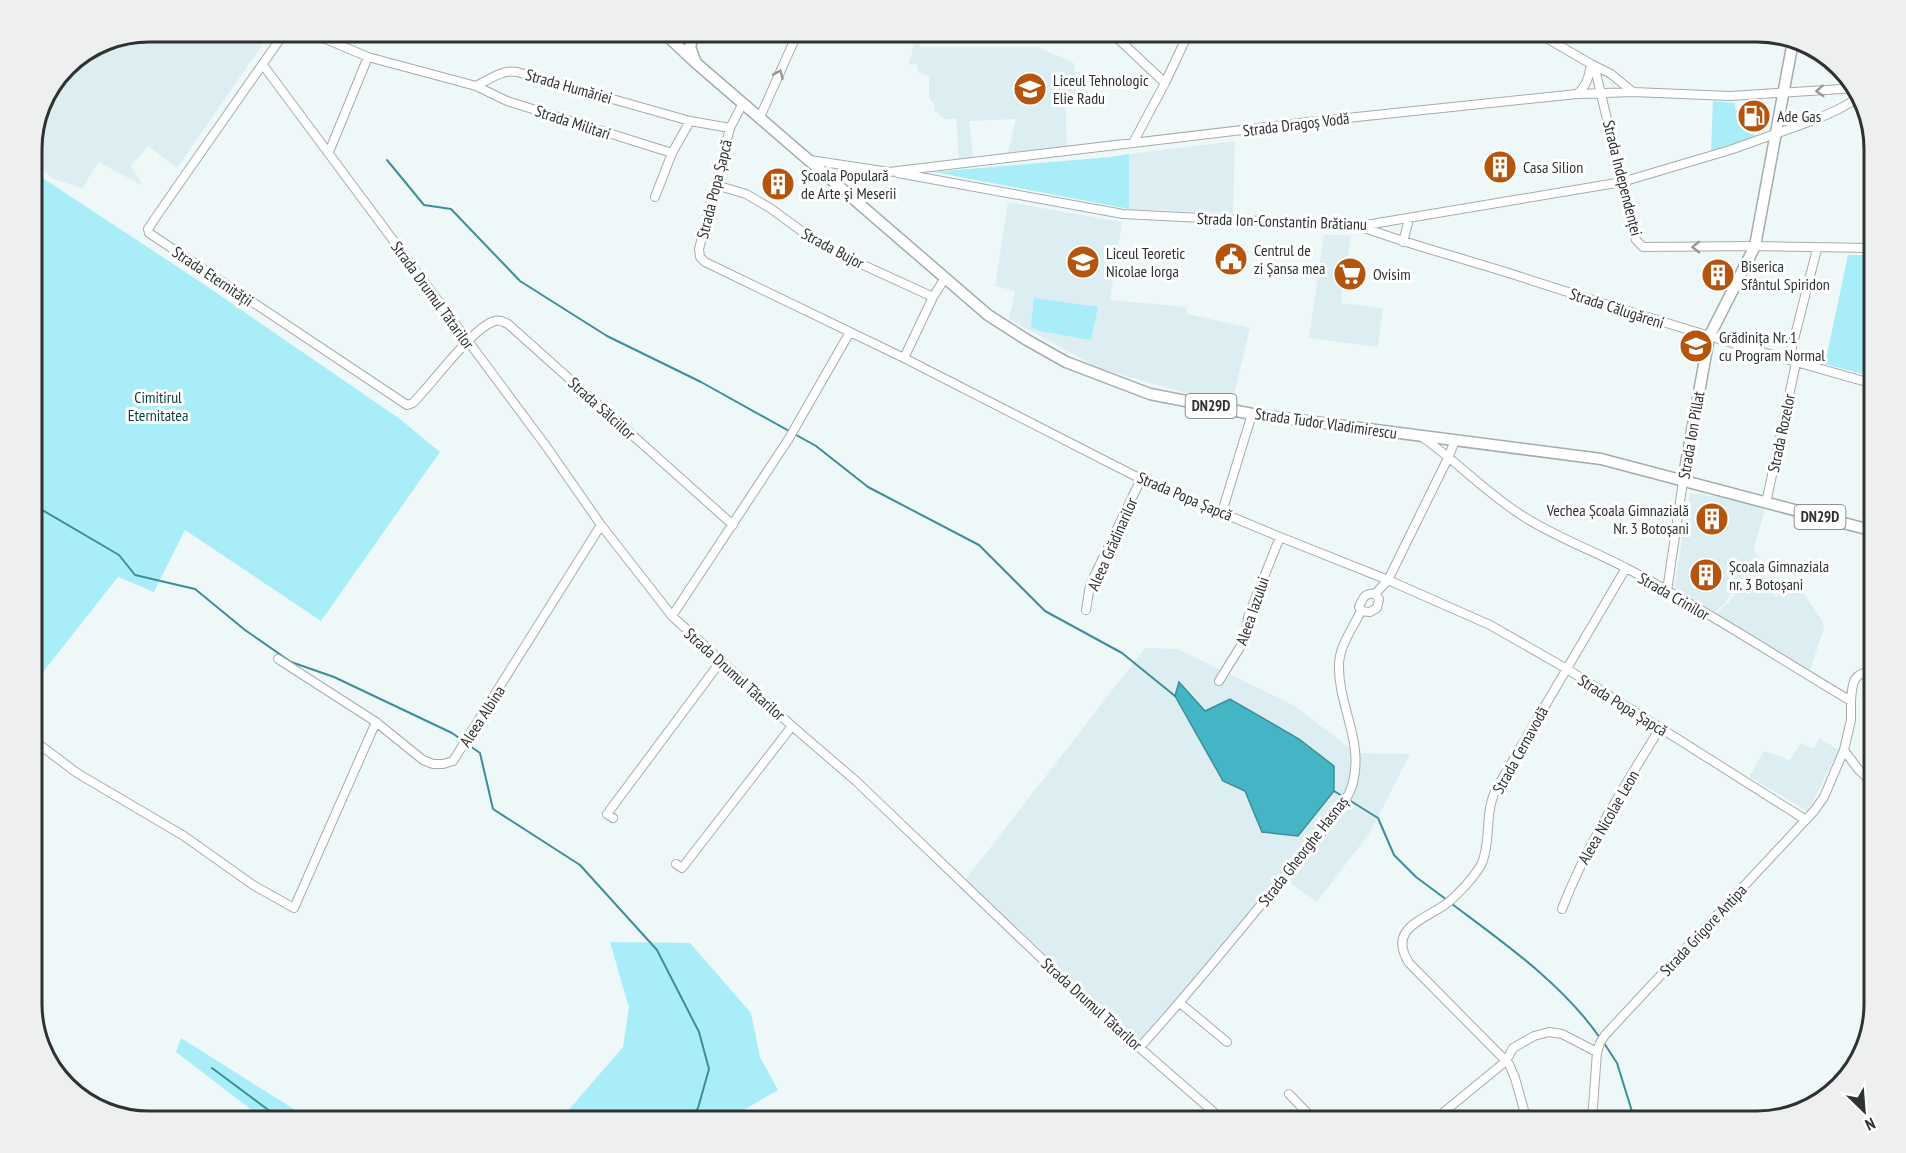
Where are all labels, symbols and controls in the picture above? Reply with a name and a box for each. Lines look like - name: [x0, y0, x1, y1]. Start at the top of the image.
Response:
- street label: Strada Humăriei: [523, 64, 615, 108]
- one-way arrow: [771, 70, 783, 81]
- place label: Liceul Tehnologic Elie Radu: [1053, 70, 1149, 108]
- school or university icon: Liceul Tehnologic Elie Radu: [1012, 71, 1048, 107]
- one-way arrow: [1815, 84, 1824, 97]
- fuel station icon: Ade Gas: [1736, 98, 1772, 134]
- street label: Strada Militari: [533, 100, 613, 144]
- place label: Ade Gas: [1777, 106, 1821, 126]
- street label: Strada Dragoș Vodă: [1242, 108, 1350, 140]
- street label: Strada Independenței: [1599, 118, 1647, 238]
- street label: Strada Popa Șapcă: [692, 137, 736, 241]
- building icon: Casa Silion: [1482, 149, 1518, 185]
- place label: Casa Silion: [1523, 157, 1583, 177]
- place label: Şcoala Populară de Arte şi Meserii: [801, 165, 897, 203]
- building icon: Şcoala Populară de Arte şi Meserii: [760, 166, 796, 202]
- street label: Strada Ion-Constantin Brătianu: [1197, 208, 1367, 234]
- street label: Strada Bujor: [798, 223, 868, 273]
- street label: Strada Drumul Tătarilor: [387, 237, 479, 353]
- place label: Centrul de zi Șansa mea: [1254, 240, 1326, 278]
- public building icon: Centrul de zi Șansa mea: [1213, 241, 1249, 277]
- one-way arrow: [1692, 241, 1701, 253]
- street label: Strada Eternității: [169, 242, 257, 310]
- place label: Liceul Teoretic Nicolae Iorga: [1106, 243, 1186, 281]
- school or university icon: Liceul Teoretic Nicolae Iorga: [1065, 244, 1101, 280]
- supermarket icon: Ovisim: [1332, 256, 1368, 292]
- place label: Biserica Sfântul Spiridon: [1741, 256, 1830, 294]
- building icon: Biserica Sfântul Spiridon: [1700, 257, 1736, 293]
- place label: Ovisim: [1373, 264, 1411, 284]
- street label: Strada Călugăreni: [1567, 283, 1667, 333]
- place label: Grădinița Nr. 1 cu Program Normal: [1719, 327, 1825, 365]
- school or university icon: Grădinița Nr. 1 cu Program Normal: [1678, 328, 1714, 364]
- street label: Strada Sălciilor: [564, 373, 640, 444]
- park label: Cimitirul Eternitatea: [128, 387, 188, 425]
- street label: Strada Ion Pillat: [1673, 389, 1709, 480]
- street label: Strada Rozelor: [1763, 391, 1799, 474]
- road number: DN29D: [1186, 394, 1236, 418]
- street label: Strada Tudor Vladimirescu: [1254, 403, 1398, 443]
- street label: Strada Popa Șapcă: [1134, 467, 1236, 525]
- street label: Aleea Grădinarilor: [1083, 494, 1142, 594]
- place label: Vechea Școala Gimnazială Nr. 3 Botoșani: [1546, 500, 1689, 538]
- building icon: Vechea Școala Gimnazială Nr. 3 Botoșani: [1694, 501, 1730, 537]
- road number: DN29D: [1794, 505, 1846, 529]
- place label: Școala Gimnaziala nr. 3 Botoșani: [1729, 556, 1829, 594]
- building icon: Școala Gimnaziala nr. 3 Botoșani: [1688, 557, 1724, 593]
- street label: Strada Crinilor: [1635, 568, 1714, 625]
- street label: Aleea Iazului: [1231, 574, 1273, 648]
- street label: Strada Drumul Tătarilor: [680, 623, 790, 725]
- street label: Strada Popa Șapcă: [1575, 670, 1671, 740]
- street label: Aleea Albina: [455, 682, 509, 750]
- street label: Strada Cernavodă: [1488, 703, 1552, 797]
- street label: Aleea Nicolae Leon: [1573, 766, 1643, 868]
- street label: Strada Gheorghe Hasnaș: [1254, 792, 1352, 910]
- street label: Strada Grigore Antipa: [1655, 880, 1751, 980]
- street label: Strada Drumul Tătarilor: [1037, 953, 1147, 1055]
- north arrow: [1834, 1081, 1894, 1141]
- text: N: [1862, 1114, 1878, 1135]

